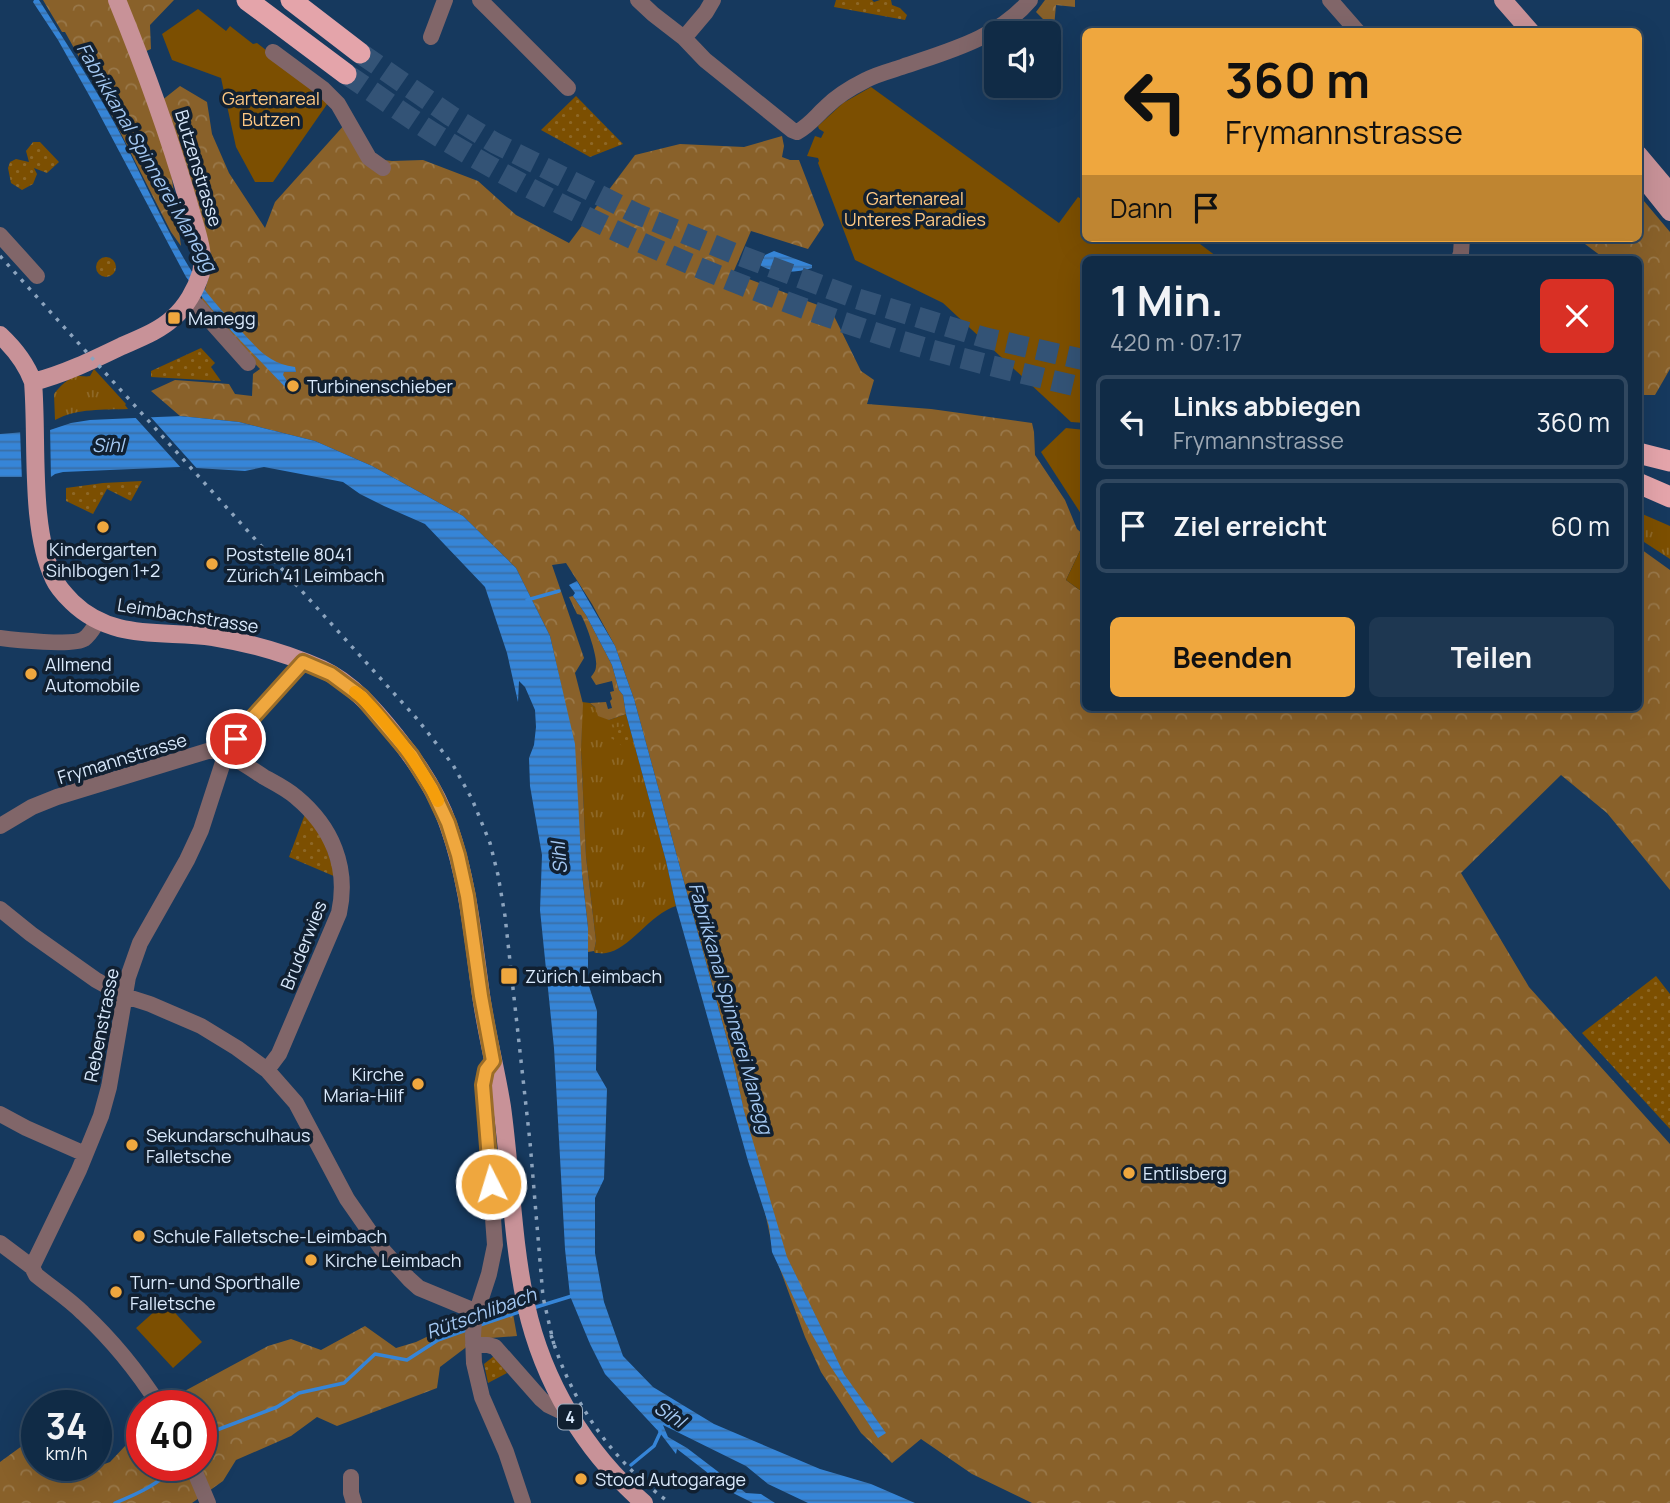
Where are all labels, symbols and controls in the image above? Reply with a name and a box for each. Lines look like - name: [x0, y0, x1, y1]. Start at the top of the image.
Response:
- map controls: [984, 21, 1061, 98]
- button: sound: [984, 21, 1061, 98]
- water label: Fabrikkanal Spinnerei Manegg: [71, 38, 224, 278]
- text: 360 m: [1225, 46, 1370, 113]
- icon: left: [1110, 56, 1201, 147]
- park label: Gartenareal Butzen: [222, 86, 320, 131]
- street label: Butzenstrasse: [170, 107, 228, 229]
- text: Frymannstrasse: [1225, 110, 1463, 154]
- park label: Gartenareal Unteres Paradies: [844, 186, 986, 231]
- icon: arrive: [1187, 189, 1225, 227]
- text: Dann: [1110, 190, 1173, 226]
- text: 1 Min.: [1110, 271, 1224, 329]
- button: close: [1540, 279, 1614, 353]
- place label: Manegg: [188, 306, 256, 330]
- marker: Manegg: [166, 310, 182, 326]
- text: 420 m · 07:17: [1110, 326, 1242, 358]
- place label: Turbinenschieber: [307, 374, 453, 398]
- marker: Turbinenschieber: [285, 378, 301, 394]
- text: Links abbiegen: [1173, 388, 1361, 424]
- icon: left: [1114, 403, 1152, 441]
- text: 360 m: [1536, 404, 1610, 440]
- text: Frymannstrasse: [1173, 424, 1344, 456]
- water label: Sihl: [92, 432, 126, 458]
- icon: arrive: [1114, 507, 1152, 545]
- text: Ziel erreicht: [1173, 508, 1327, 544]
- text: 60 m: [1551, 508, 1610, 544]
- marker: Kindergarten Sihlbogen 1+2: [95, 519, 111, 535]
- place label: Kindergarten Sihlbogen 1+2: [46, 537, 160, 582]
- place label: Poststelle 8041 Zürich 41 Leimbach: [226, 542, 384, 587]
- marker: Poststelle 8041 Zürich 41 Leimbach: [204, 556, 220, 572]
- street label: Leimbachstrasse: [116, 592, 260, 638]
- button: Beenden: [1110, 617, 1355, 697]
- button: Teilen: [1369, 617, 1614, 697]
- place label: Allmend Automobile: [45, 652, 140, 697]
- marker: Allmend Automobile: [23, 666, 39, 682]
- pin: [206, 709, 266, 769]
- icon: arrive: [217, 720, 255, 758]
- street label: Frymannstrasse: [55, 727, 189, 789]
- water label: Sihl: [544, 838, 573, 875]
- water label: Fabrikkanal Spinnerei Manegg: [683, 879, 780, 1138]
- street label: Bruderwies: [274, 897, 332, 993]
- place label: Zürich Leimbach: [525, 964, 662, 988]
- street label: Rebenstrasse: [78, 966, 124, 1084]
- marker: Zürich Leimbach: [499, 966, 519, 986]
- place label: Kirche Maria-Hilf: [324, 1062, 405, 1107]
- marker: Kirche Maria-Hilf: [410, 1076, 426, 1092]
- place label: Sekundarschulhaus Falletsche: [146, 1123, 311, 1168]
- marker: Sekundarschulhaus Falletsche: [124, 1137, 140, 1153]
- position arrow: [454, 1147, 528, 1221]
- place label: Entlisberg: [1143, 1161, 1227, 1185]
- marker: Entlisberg: [1121, 1165, 1137, 1181]
- place label: Schule Falletsche-Leimbach: [153, 1224, 387, 1248]
- marker: Schule Falletsche-Leimbach: [131, 1228, 147, 1244]
- place label: Kirche Leimbach: [325, 1248, 461, 1272]
- marker: Kirche Leimbach: [303, 1252, 319, 1268]
- place label: Turn- und Sporthalle Falletsche: [130, 1270, 300, 1315]
- water label: Rütschlibach: [422, 1281, 540, 1345]
- marker: Turn- und Sporthalle Falletsche: [108, 1284, 124, 1300]
- speed limit sign: 40: [126, 1390, 217, 1481]
- water label: Sihl: [650, 1394, 693, 1435]
- text: 34: [46, 1402, 87, 1450]
- road number: 4: [558, 1404, 582, 1429]
- text: km/h: [46, 1441, 87, 1465]
- place label: Stood Autogarage: [595, 1467, 746, 1491]
- marker: Stood Autogarage: [573, 1471, 589, 1487]

